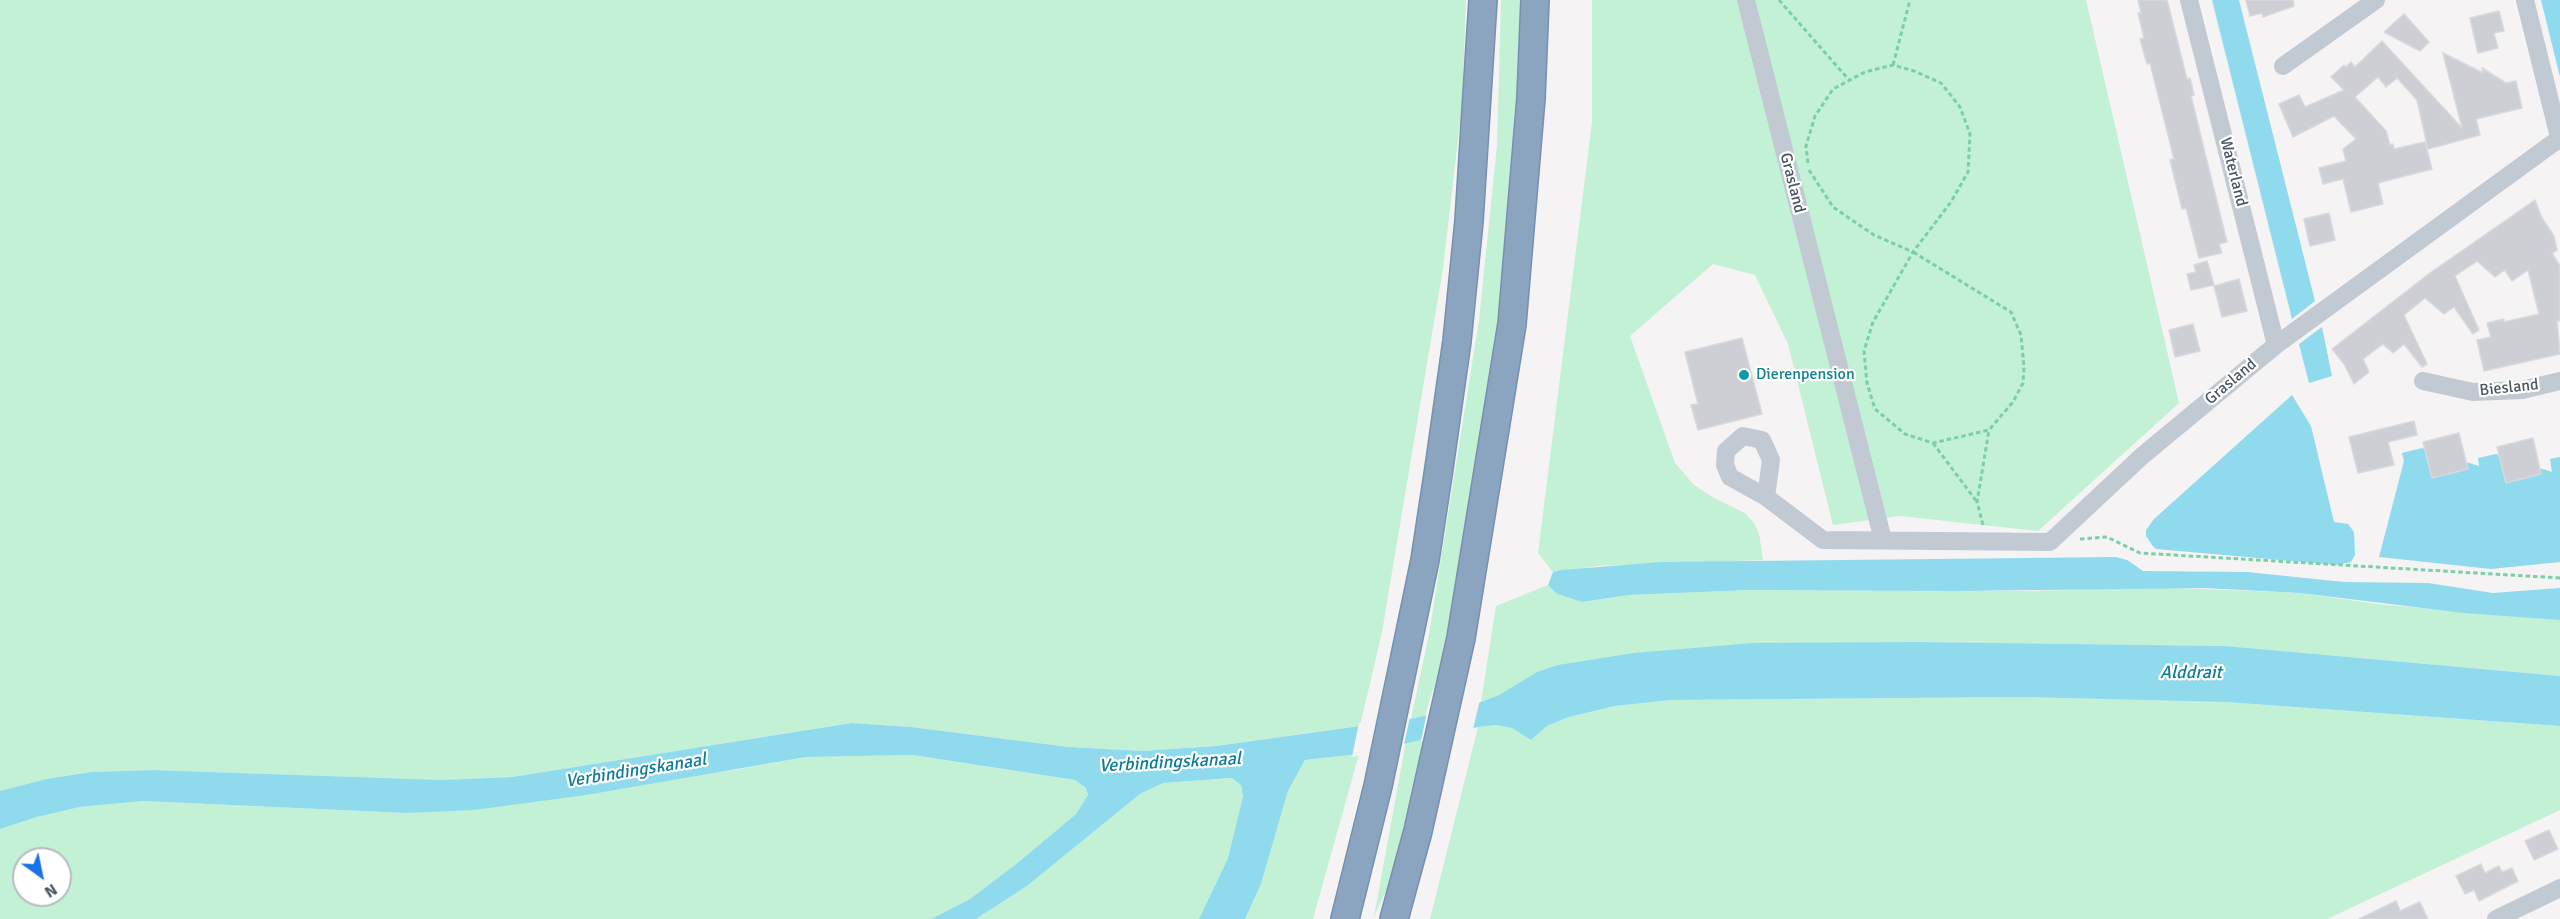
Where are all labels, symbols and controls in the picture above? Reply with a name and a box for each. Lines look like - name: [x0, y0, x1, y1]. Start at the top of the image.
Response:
- street label: Waterland: [2215, 136, 2251, 208]
- street label: Grasland: [1775, 151, 1809, 215]
- street label: Grasland: [2201, 355, 2261, 409]
- place label: Dierenpension: [1756, 365, 1855, 385]
- marker: Dierenpension: [1737, 368, 1751, 382]
- street label: Biesland: [2479, 375, 2539, 401]
- water label: Alddrait: [2160, 662, 2222, 684]
- water label: Verbindingskanaal: [1098, 748, 1242, 778]
- water label: Verbindingskanaal: [564, 749, 708, 793]
- north arrow: [12, 847, 72, 907]
- text: N: [41, 879, 61, 902]

